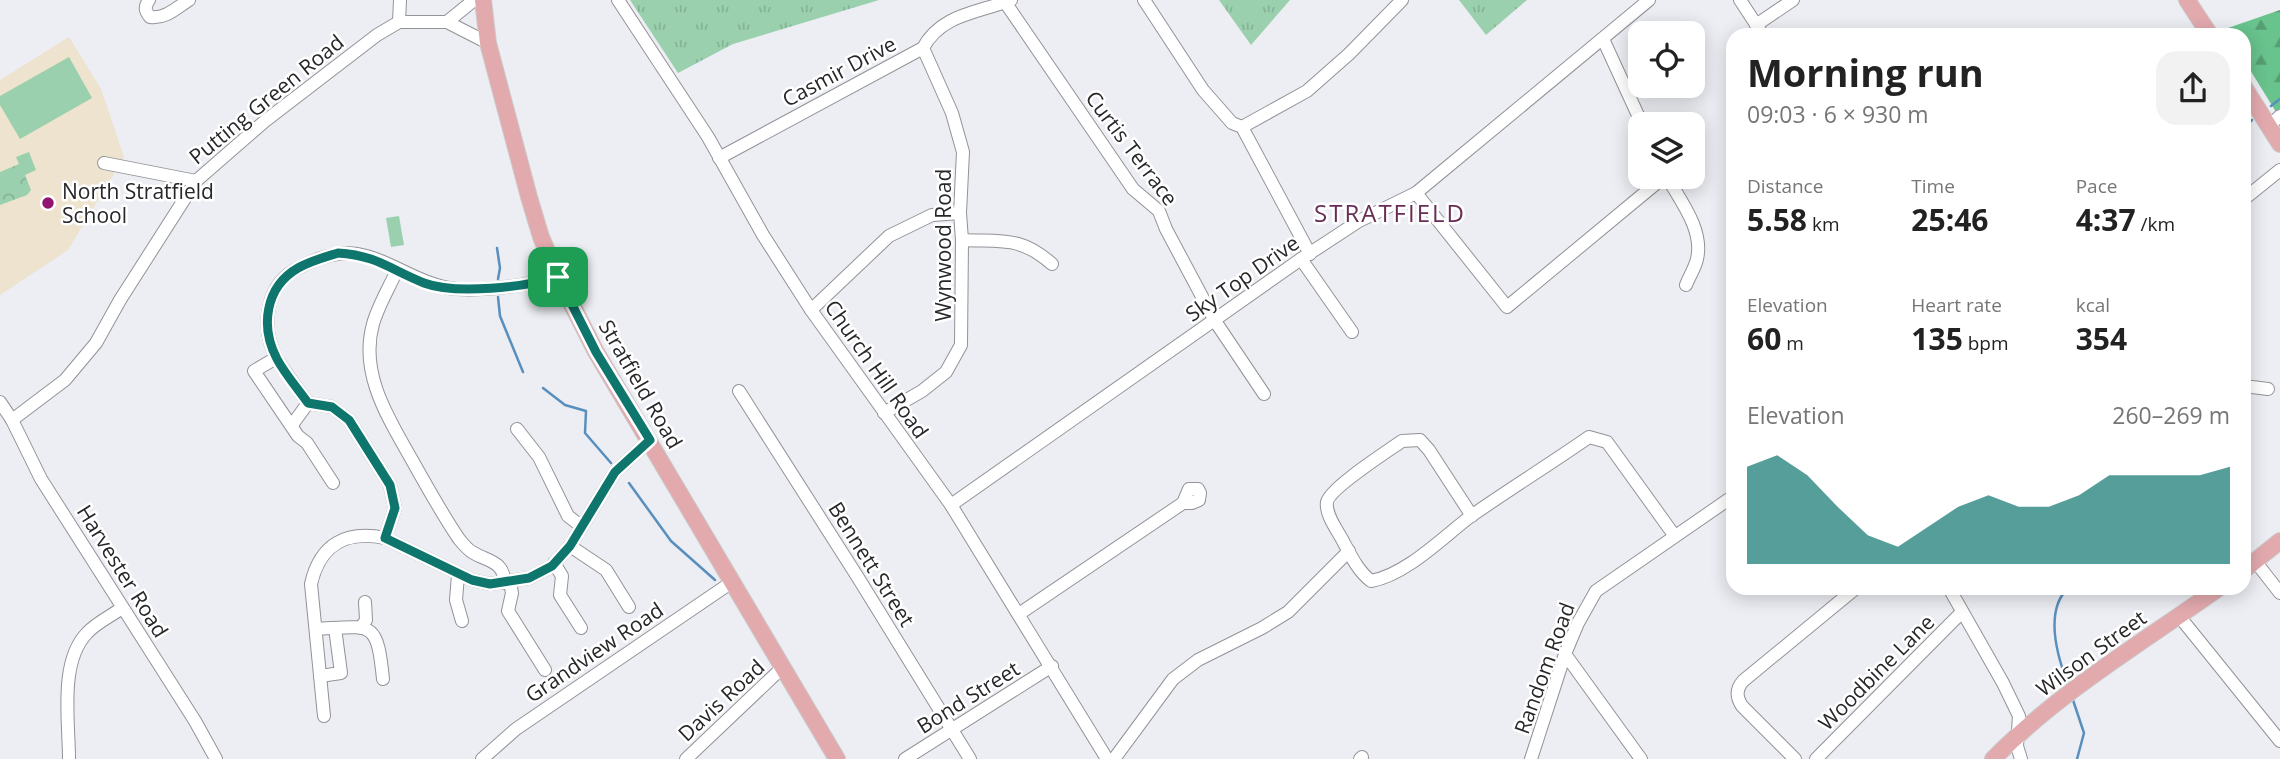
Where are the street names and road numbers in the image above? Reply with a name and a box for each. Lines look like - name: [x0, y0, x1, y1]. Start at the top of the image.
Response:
- street label: Putting Green Road: [183, 28, 349, 170]
- street label: Casmir Drive: [777, 29, 901, 113]
- street label: Curtis Terrace: [1080, 85, 1184, 211]
- street label: Wynwood Road: [929, 169, 957, 321]
- street label: Sky Top Drive: [1180, 229, 1304, 327]
- street label: Church Hill Road: [819, 294, 935, 444]
- street label: Stratfield Road: [593, 314, 689, 454]
- street label: Bennett Street: [823, 496, 921, 632]
- street label: Harvester Road: [71, 499, 175, 643]
- street label: Grandview Road: [520, 595, 668, 709]
- street label: Random Road: [1507, 598, 1581, 738]
- street label: Wilson Street: [2030, 604, 2152, 702]
- street label: Woodbine Lane: [1812, 608, 1940, 736]
- street label: Davis Road: [672, 653, 770, 747]
- street label: Bond Street: [911, 654, 1025, 740]

